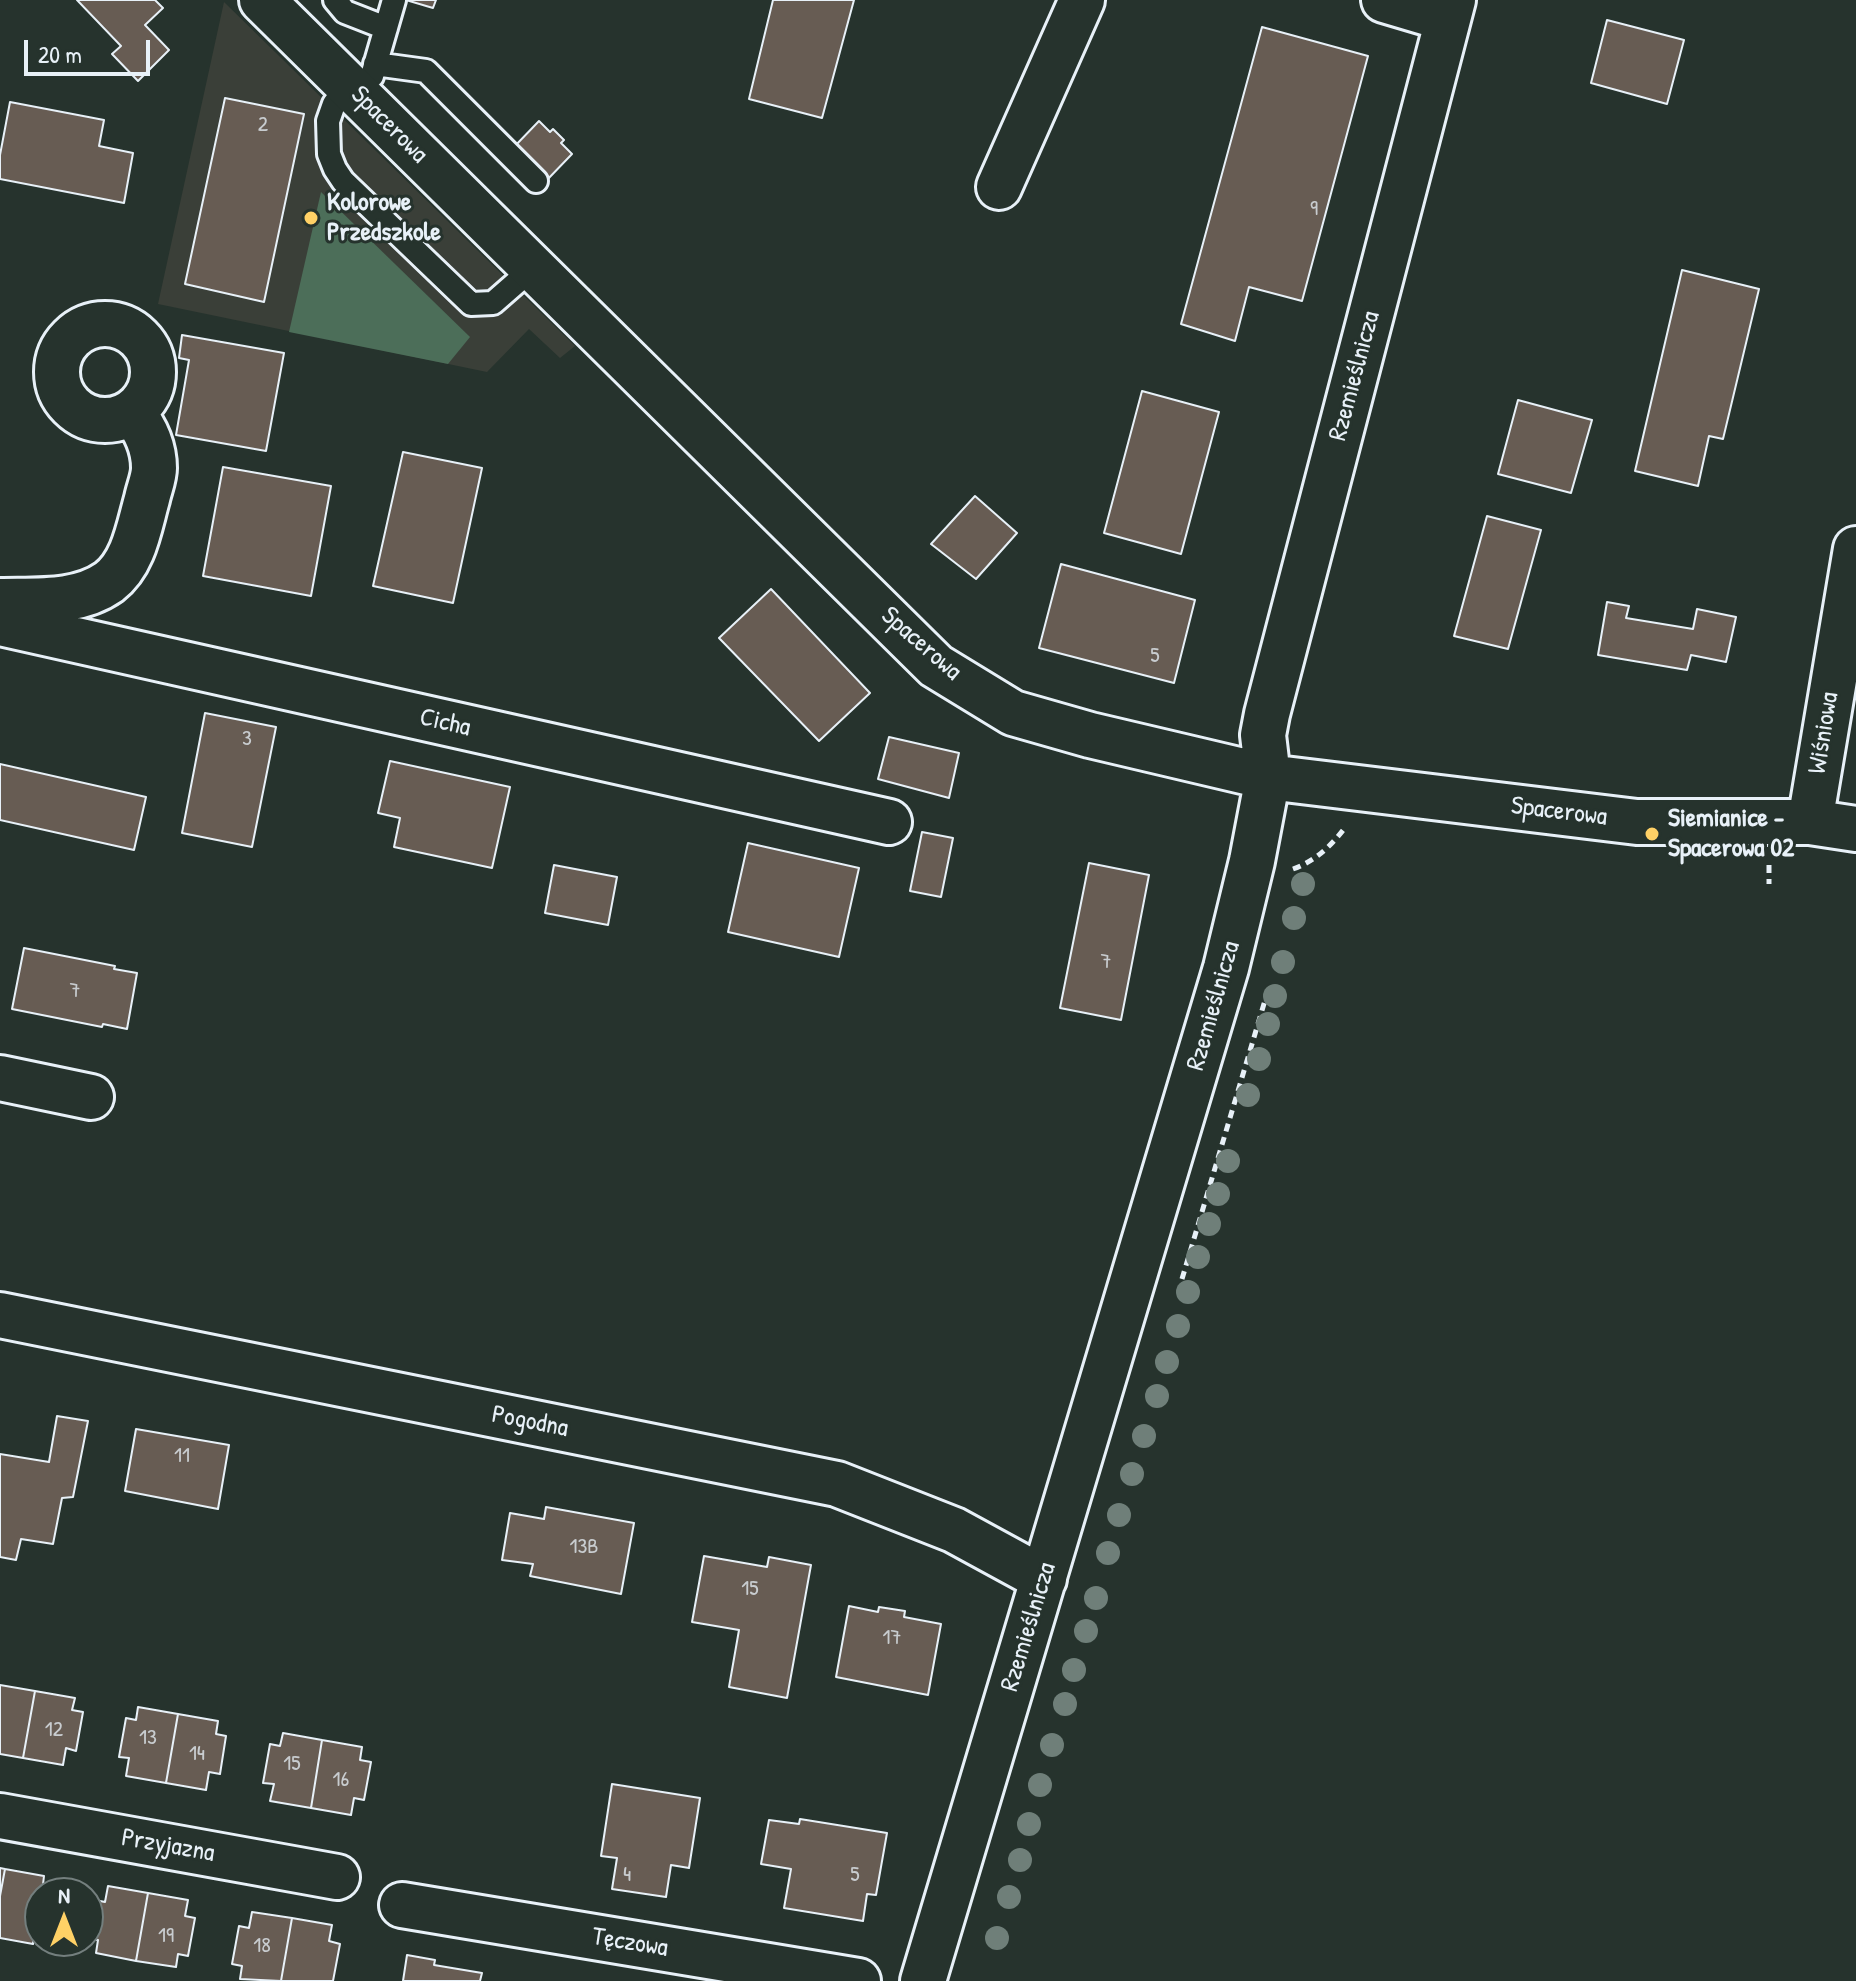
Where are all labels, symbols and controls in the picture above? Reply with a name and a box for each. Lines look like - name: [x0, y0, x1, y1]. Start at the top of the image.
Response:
- scale bar: [28, 24, 154, 74]
- text: 20 m: [38, 38, 82, 70]
- street label: Spacerowa: [344, 80, 434, 170]
- house number: 2: [258, 112, 268, 138]
- place label: Kolorowe Przedszkole: [327, 187, 441, 248]
- house number: 9: [1310, 196, 1318, 222]
- marker: Kolorowe Przedszkole: [302, 209, 320, 227]
- street label: Rzemieślnicza: [1323, 308, 1387, 444]
- street label: Spacerowa: [874, 601, 968, 687]
- house number: 5: [1150, 643, 1160, 669]
- street label: Wiśniowa: [1802, 690, 1846, 776]
- street label: Cicha: [417, 702, 473, 744]
- house number: 3: [242, 726, 252, 752]
- street label: Spacerowa: [1509, 791, 1609, 833]
- place label: Siemianice - Spacerowa 02: [1668, 803, 1794, 864]
- marker: Siemianice - Spacerowa 02: [1643, 825, 1661, 843]
- street label: Rzemieślnicza: [1181, 938, 1247, 1074]
- house number: 7: [1101, 949, 1111, 975]
- house number: 7: [70, 978, 80, 1004]
- street label: Pogodna: [489, 1399, 571, 1445]
- house number: 11: [174, 1443, 190, 1469]
- house number: 13B: [570, 1534, 598, 1560]
- street label: Rzemieślnicza: [995, 1559, 1063, 1695]
- house number: 15: [741, 1576, 759, 1602]
- house number: 17: [883, 1625, 901, 1651]
- house number: 12: [45, 1717, 63, 1743]
- house number: 13: [139, 1725, 157, 1751]
- house number: 14: [189, 1741, 205, 1767]
- house number: 15: [283, 1751, 301, 1777]
- house number: 16: [333, 1767, 349, 1793]
- street label: Przyjazna: [119, 1822, 217, 1870]
- house number: 4: [623, 1862, 631, 1888]
- house number: 5: [850, 1862, 860, 1888]
- north arrow: [24, 1877, 104, 1957]
- text: N: [58, 1880, 70, 1910]
- street label: Tęczowa: [590, 1922, 670, 1964]
- house number: 19: [158, 1923, 174, 1949]
- house number: 18: [253, 1933, 271, 1959]

